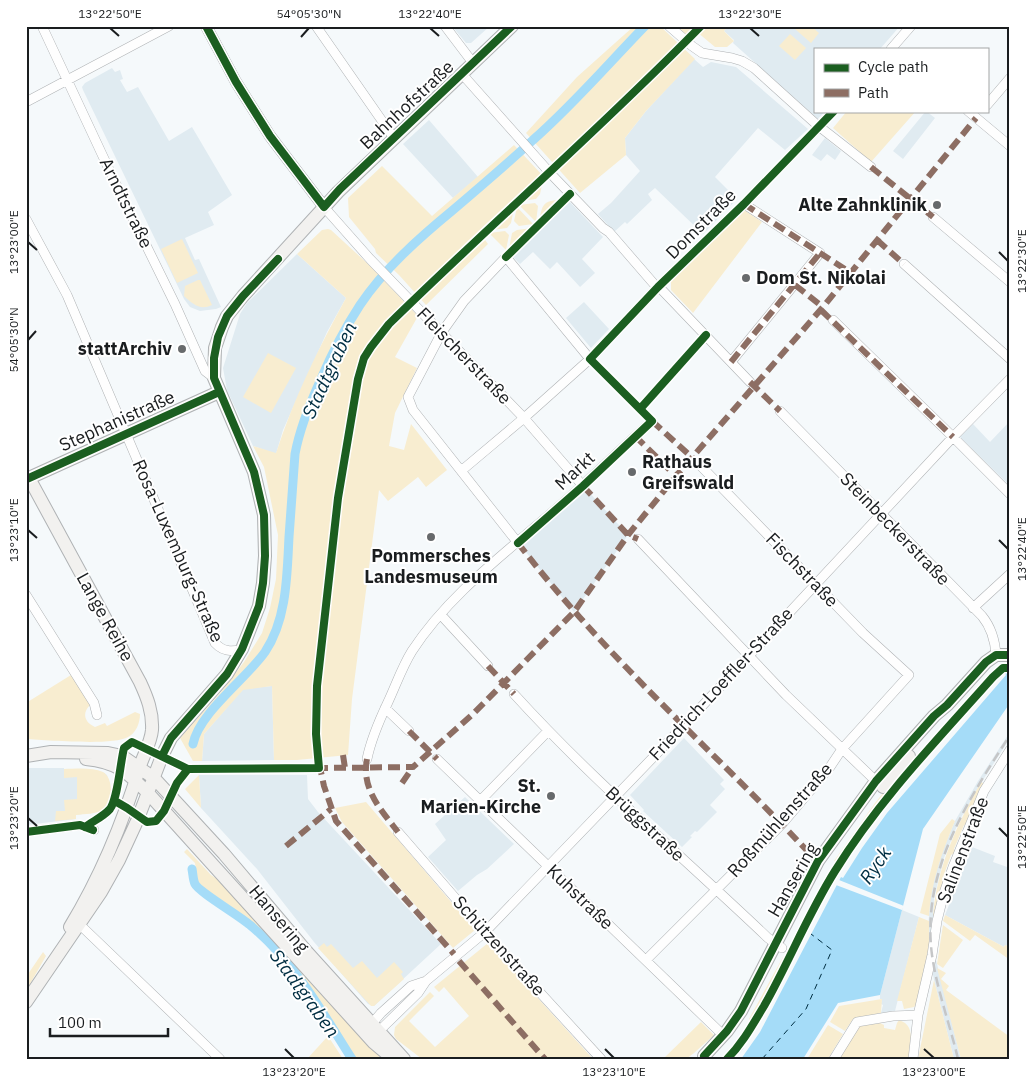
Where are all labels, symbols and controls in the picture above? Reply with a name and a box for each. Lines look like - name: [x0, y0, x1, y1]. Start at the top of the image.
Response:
- text: 13°22'50"E: [78, 6, 142, 21]
- text: 54°05'30"N: [276, 6, 342, 21]
- text: 13°22'40"E: [398, 6, 462, 21]
- text: 13°22'30"E: [718, 6, 782, 21]
- legend: [814, 48, 988, 112]
- street label: Bahnhofstraße: [355, 55, 459, 154]
- text: Cycle path: [858, 57, 929, 76]
- text: Path: [858, 83, 889, 102]
- street label: Arndtstraße: [95, 154, 158, 252]
- street label: Domstraße: [661, 183, 741, 264]
- place label: Alte Zahnklinik: [798, 193, 928, 216]
- marker: Alte Zahnklinik: [931, 199, 943, 211]
- text: 13°23'00"E: [6, 210, 21, 274]
- text: 13°22'30"E: [1014, 229, 1029, 293]
- place label: Dom St. Nikolai: [756, 266, 886, 289]
- marker: Dom St. Nikolai: [740, 272, 752, 284]
- street label: Fleischerstraße: [412, 302, 517, 409]
- text: 54°05'30"N: [6, 307, 21, 373]
- water label: Stadtgraben: [296, 318, 362, 422]
- place label: stattArchiv: [78, 337, 172, 360]
- marker: stattArchiv: [176, 343, 188, 355]
- street label: Stephanistraße: [55, 385, 178, 456]
- street label: Markt: [550, 446, 599, 495]
- place label: Rathaus Greifswald: [642, 450, 734, 494]
- street label: Rosa-Luxemburg-Straße: [128, 456, 229, 646]
- marker: Rathaus Greifswald: [626, 466, 638, 478]
- street label: Steinbeckerstraße: [835, 467, 955, 590]
- text: 13°23'10"E: [6, 498, 21, 562]
- text: 13°22'40"E: [1014, 517, 1029, 581]
- street label: Fischstraße: [761, 527, 844, 612]
- marker: Pommersches Landesmuseum: [425, 531, 437, 543]
- place label: Pommersches Landesmuseum: [364, 544, 498, 588]
- street label: Lange Reihe: [72, 568, 139, 665]
- street label: Friedrich-Loeffler-Straße: [644, 602, 798, 765]
- street label: Roßmühlenstraße: [722, 757, 837, 882]
- place label: St. Marien-Kirche: [420, 774, 541, 818]
- street label: Brüggstraße: [601, 781, 690, 866]
- text: 13°23'20"E: [6, 786, 21, 850]
- marker: St. Marien-Kirche: [545, 790, 557, 802]
- street label: Salinenstraße: [932, 793, 993, 906]
- text: 13°22'50"E: [1014, 805, 1029, 869]
- street label: Hansering: [762, 838, 823, 921]
- water label: Ryck: [854, 841, 897, 888]
- street label: Kuhstraße: [542, 859, 619, 934]
- street label: Hansering: [244, 880, 315, 958]
- street label: Schützenstraße: [448, 891, 551, 1001]
- water label: Stadtgraben: [265, 944, 345, 1042]
- scale bar: [50, 1005, 168, 1037]
- text: 100 m: [58, 1013, 102, 1032]
- text: 13°23'20"E: [262, 1064, 326, 1079]
- text: 13°23'10"E: [582, 1064, 646, 1079]
- text: 13°23'00"E: [902, 1064, 966, 1079]

